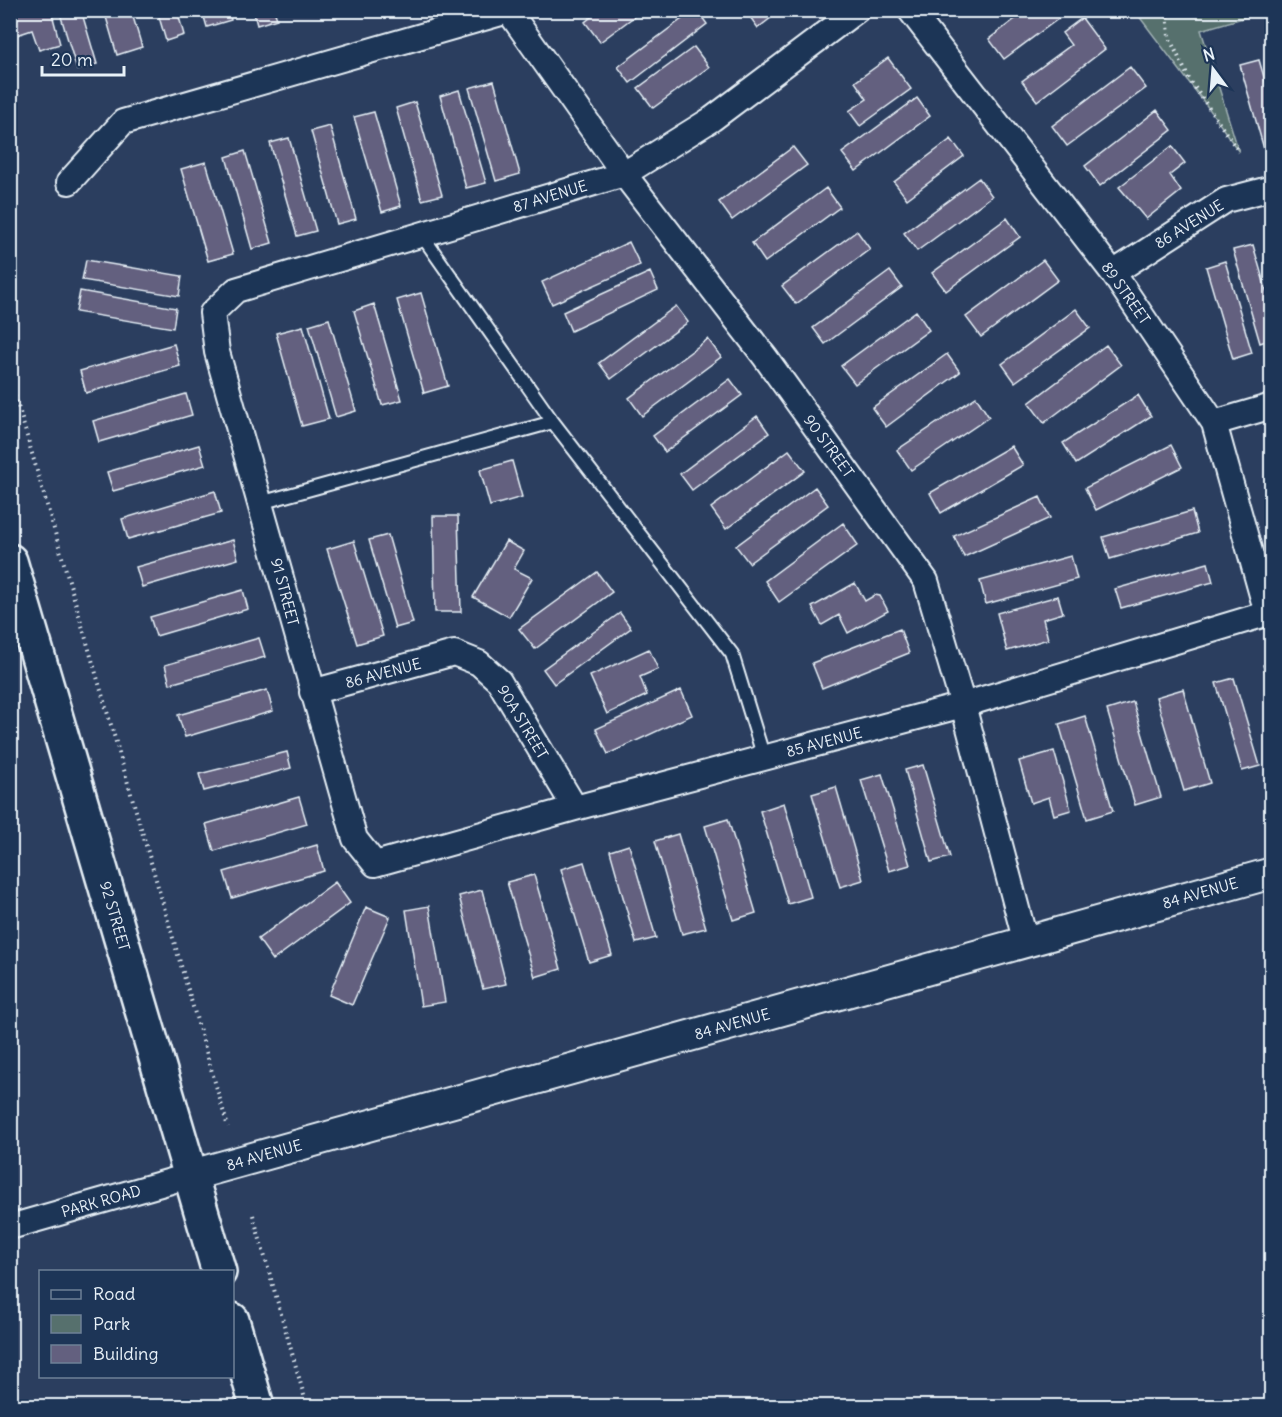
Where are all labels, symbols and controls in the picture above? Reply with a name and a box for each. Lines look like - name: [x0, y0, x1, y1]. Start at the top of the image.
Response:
- scale bar: [42, 39, 124, 77]
- north arrow: [1183, 39, 1243, 99]
- text: N: [1201, 43, 1217, 66]
- text: 20 m: [51, 48, 93, 71]
- street label: 87 AVENUE: [511, 176, 589, 216]
- street label: 86 AVENUE: [1151, 195, 1227, 253]
- street label: 89 STREET: [1098, 258, 1155, 328]
- street label: 90 STREET: [800, 411, 858, 481]
- street label: 91 STREET: [267, 556, 303, 628]
- street label: 86 AVENUE: [343, 654, 423, 692]
- street label: 90A STREET: [494, 682, 553, 763]
- street label: 85 AVENUE: [784, 723, 864, 761]
- street label: 84 AVENUE: [1160, 873, 1240, 913]
- street label: 92 STREET: [96, 879, 134, 953]
- street label: 84 AVENUE: [692, 1004, 772, 1044]
- street label: 84 AVENUE: [224, 1135, 304, 1175]
- street label: PARK ROAD: [59, 1181, 143, 1221]
- legend: [39, 1270, 234, 1378]
- text: Road: [93, 1282, 136, 1305]
- text: Park: [93, 1312, 130, 1335]
- text: Building: [93, 1342, 158, 1365]

